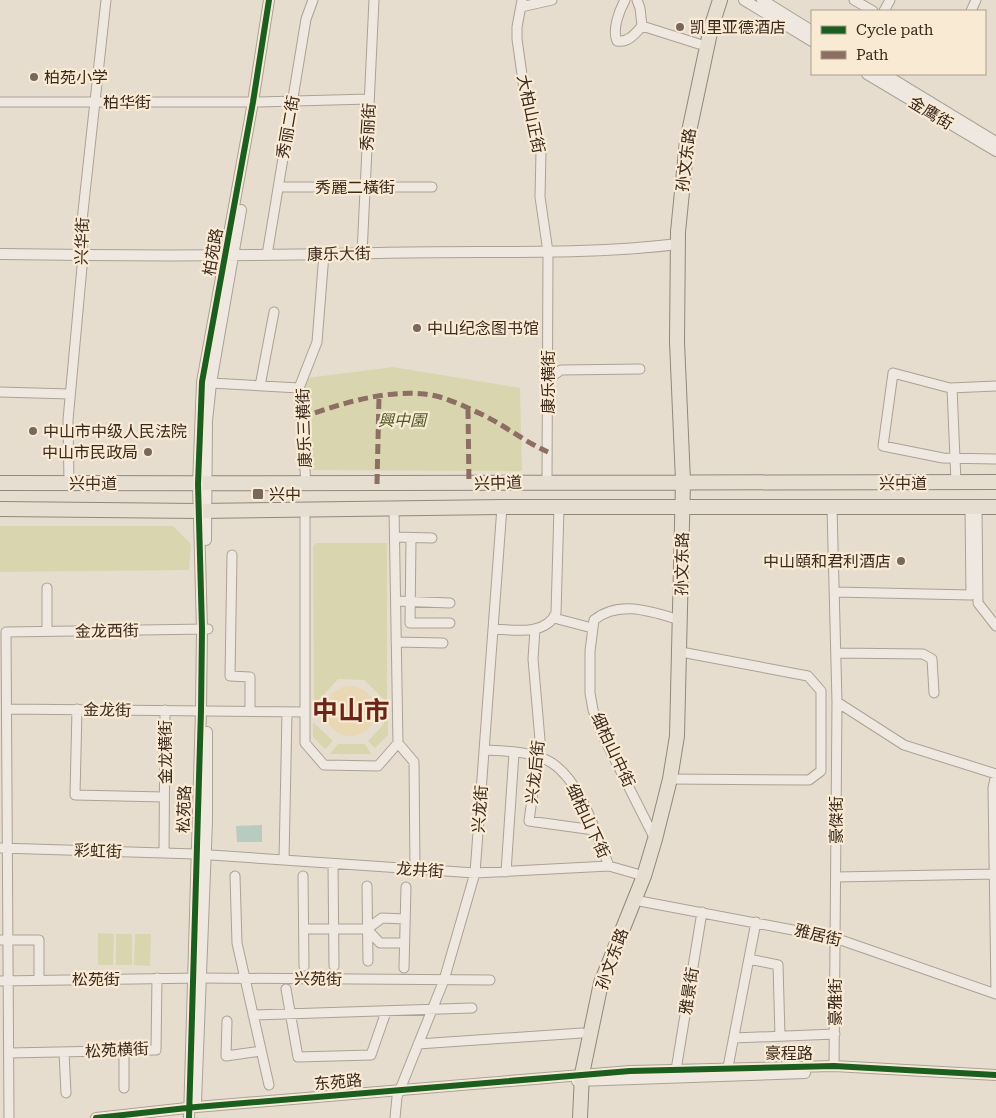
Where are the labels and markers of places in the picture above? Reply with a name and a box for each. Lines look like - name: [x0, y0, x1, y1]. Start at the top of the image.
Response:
- place label: 凯里亚德酒店: [690, 18, 786, 37]
- marker: 凯里亚德酒店: [674, 21, 686, 33]
- place label: 柏苑小学: [44, 68, 108, 87]
- marker: 柏苑小学: [28, 71, 40, 83]
- place label: 中山纪念图书馆: [427, 319, 539, 338]
- marker: 中山纪念图书馆: [411, 322, 423, 334]
- place label: 中山市中级人民法院: [43, 422, 187, 441]
- marker: 中山市中级人民法院: [27, 425, 39, 437]
- place label: 中山市民政局: [42, 443, 138, 462]
- marker: 中山市民政局: [142, 446, 154, 458]
- place label: 兴中: [269, 485, 301, 504]
- marker: 兴中: [251, 487, 265, 501]
- place label: 中山頤和君利酒店: [763, 552, 891, 571]
- marker: 中山頤和君利酒店: [895, 555, 907, 567]

